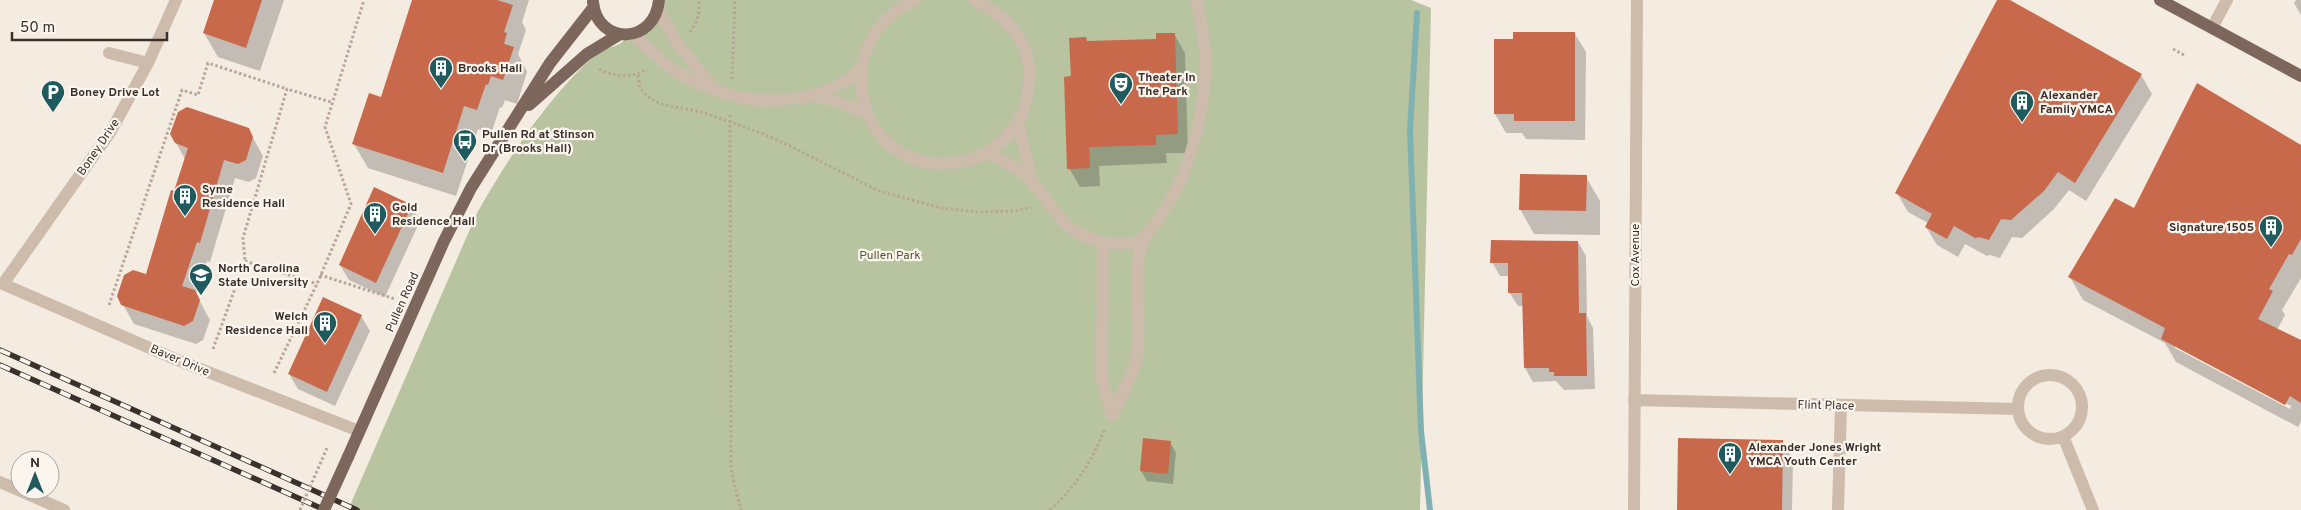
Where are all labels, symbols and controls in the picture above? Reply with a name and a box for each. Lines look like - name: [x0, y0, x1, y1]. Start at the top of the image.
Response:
- scale bar: [12, 10, 168, 42]
- text: 50 m: [20, 19, 55, 38]
- building icon: Brooks Hall: [428, 55, 454, 89]
- place label: Brooks Hall: [458, 61, 522, 77]
- place label: Theater In The Park: [1138, 70, 1196, 100]
- theatre icon: Theater In The Park: [1108, 71, 1134, 105]
- parking icon: Boney Drive Lot: [40, 79, 66, 113]
- place label: Boney Drive Lot: [70, 85, 160, 101]
- place label: Alexander Family YMCA: [2040, 88, 2113, 118]
- building icon: Alexander Family YMCA: [2009, 89, 2035, 123]
- street label: Boney Drive: [74, 116, 124, 179]
- place label: Pullen Rd at Stinson Dr (Brooks Hall): [482, 127, 594, 157]
- bus stop icon: Pullen Rd at Stinson Dr (Brooks Hall): [452, 128, 478, 162]
- place label: Syme Residence Hall: [202, 182, 285, 212]
- building icon: Syme Residence Hall: [172, 183, 198, 217]
- place label: Gold Residence Hall: [392, 200, 475, 230]
- building icon: Gold Residence Hall: [362, 201, 388, 235]
- building icon: Signature 1505: [2258, 214, 2284, 248]
- place label: Signature 1505: [2169, 220, 2254, 236]
- street label: Cox Avenue: [1628, 224, 1644, 286]
- park label: Pullen Park: [859, 248, 921, 264]
- place label: North Carolina State University: [218, 261, 309, 291]
- school or university icon: North Carolina State University: [188, 262, 214, 296]
- street label: Pullen Road: [383, 270, 423, 335]
- place label: Welch Residence Hall: [225, 309, 308, 339]
- building icon: Welch Residence Hall: [312, 310, 338, 344]
- street label: Baver Drive: [148, 341, 212, 381]
- street label: Flint Place: [1798, 398, 1854, 414]
- place label: Alexander Jones Wright YMCA Youth Center: [1748, 440, 1882, 470]
- building icon: Alexander Jones Wright YMCA Youth Center: [1717, 441, 1743, 475]
- north arrow: [10, 450, 60, 500]
- text: N: [30, 455, 40, 472]

